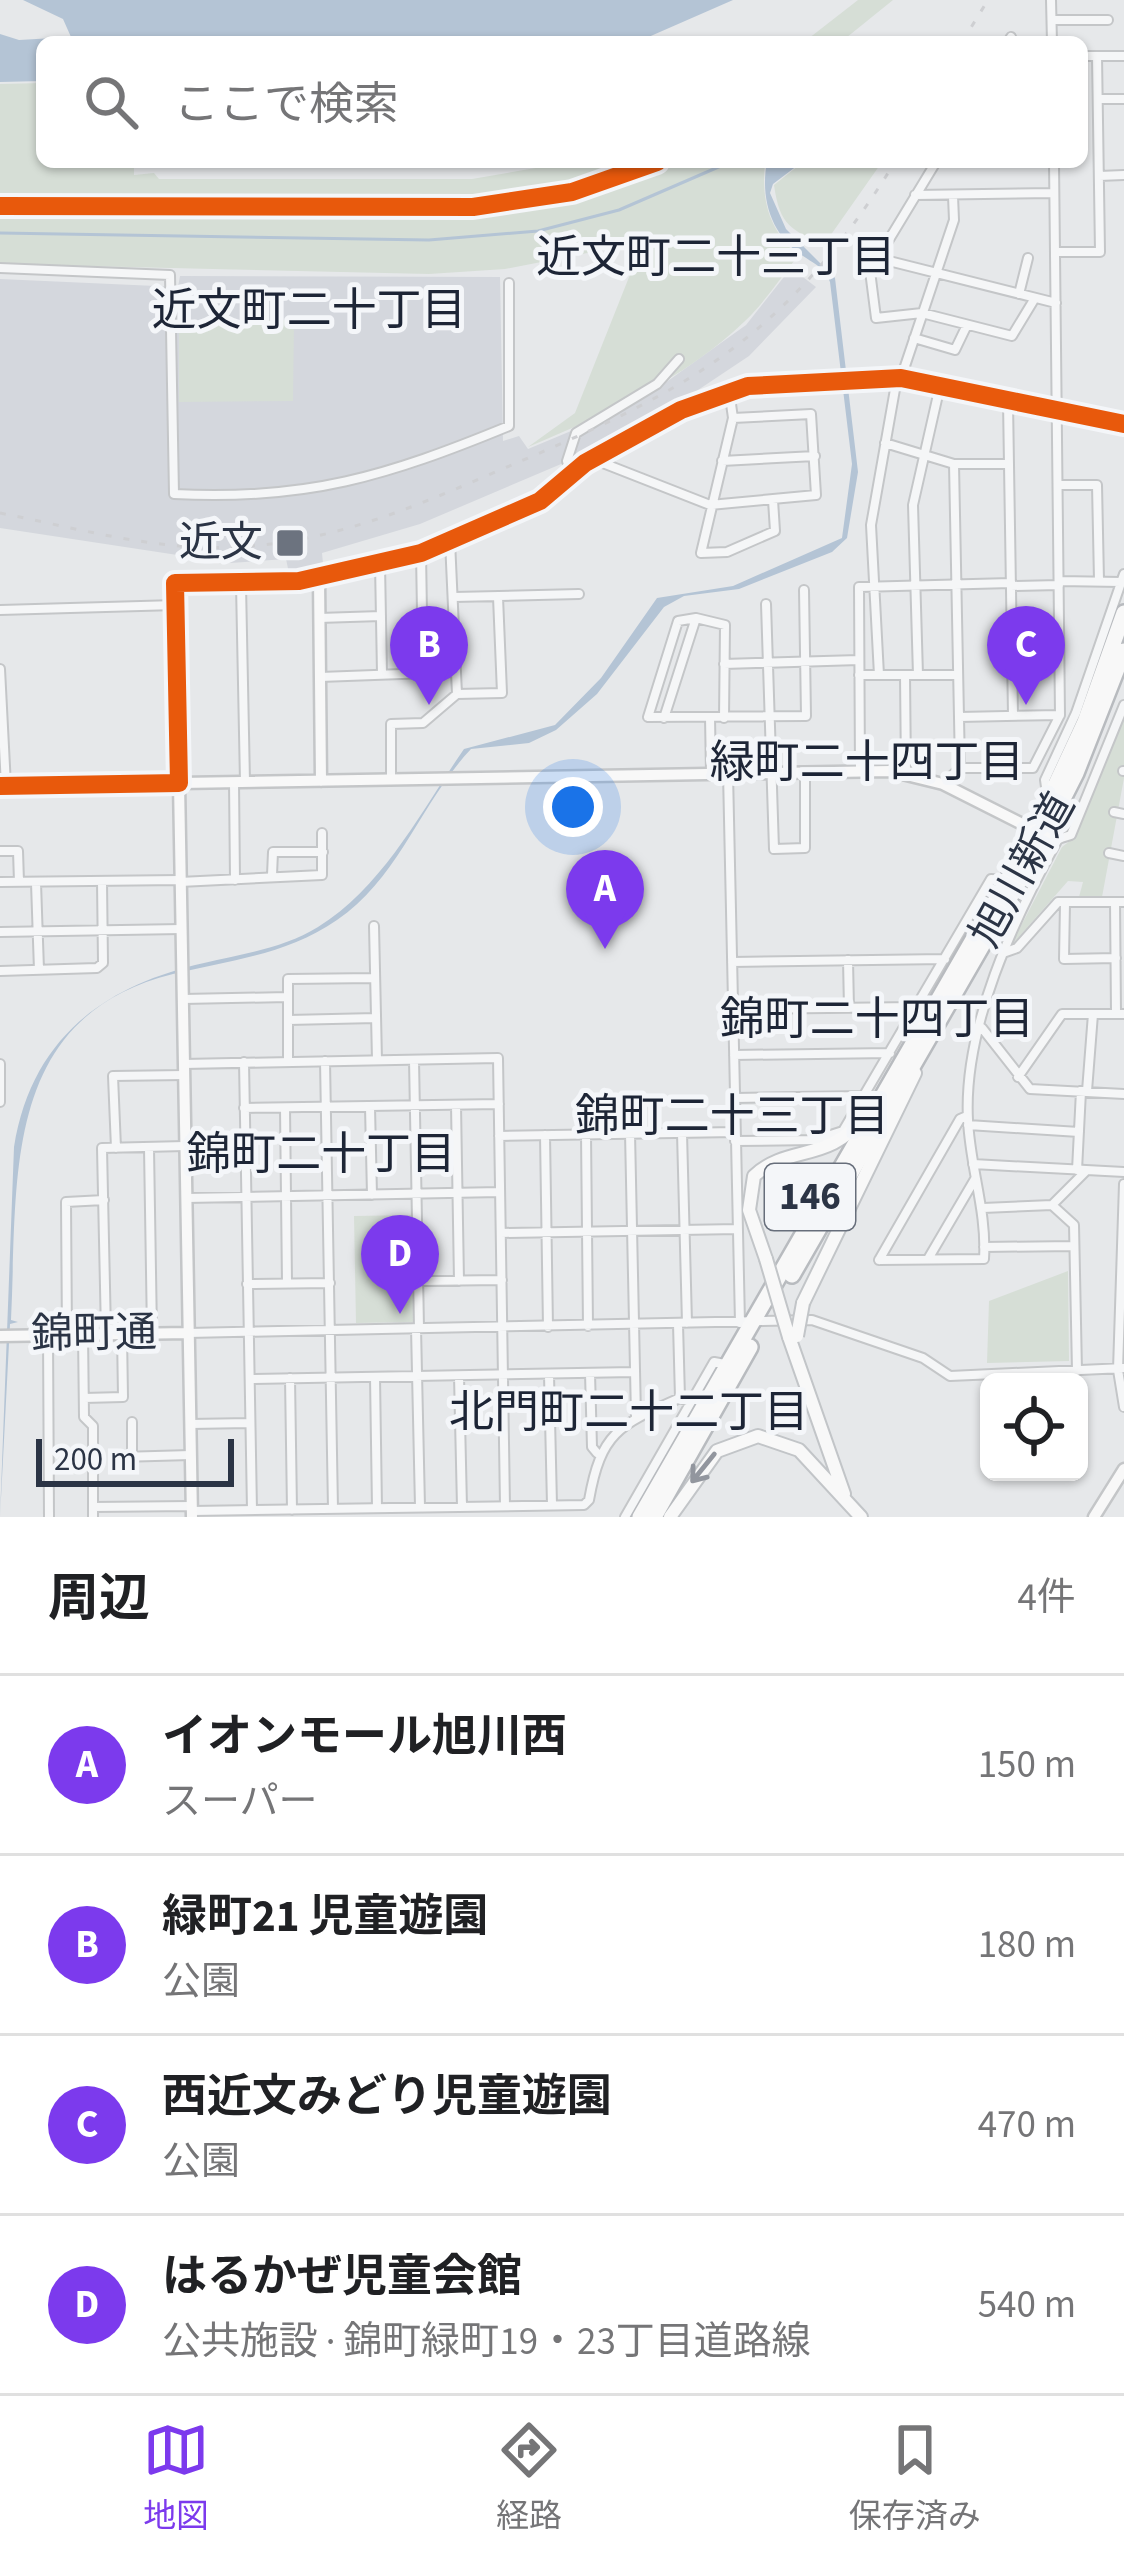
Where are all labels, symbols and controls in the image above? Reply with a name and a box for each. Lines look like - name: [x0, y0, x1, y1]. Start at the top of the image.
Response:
- search box: [36, 36, 1088, 168]
- icon: search: [78, 69, 144, 135]
- text: ここで検索: [174, 73, 399, 137]
- district label: 近文町二十三丁目: [536, 226, 896, 290]
- district label: 近文町二十丁目: [151, 279, 467, 343]
- place label: 近文: [179, 513, 263, 573]
- marker: 近文: [274, 527, 306, 559]
- pin: B: [390, 606, 468, 705]
- pin: C: [987, 606, 1065, 705]
- district label: 緑町二十四丁目: [709, 731, 1025, 795]
- your location: [543, 777, 603, 837]
- street label: 旭川新道: [956, 782, 1090, 958]
- pin: A: [566, 850, 644, 949]
- district label: 錦町二十四丁目: [719, 988, 1035, 1052]
- district label: 錦町二十三丁目: [574, 1085, 890, 1149]
- district label: 錦町二十丁目: [186, 1123, 456, 1187]
- road number: 146: [765, 1164, 855, 1230]
- pin: D: [361, 1215, 439, 1314]
- street label: 錦町通: [30, 1303, 158, 1365]
- map controls: [980, 1373, 1088, 1481]
- button: locate: [980, 1373, 1088, 1481]
- district label: 北門町二十二丁目: [449, 1381, 809, 1445]
- scale bar: [36, 1433, 234, 1486]
- text: 200 m: [54, 1436, 137, 1483]
- one-way arrow: [690, 1452, 718, 1483]
- text: 周辺: [48, 1563, 150, 1635]
- text: 4件: [1018, 1570, 1076, 1626]
- text: イオンモール旭川西: [162, 1705, 567, 1769]
- text: A: [76, 1737, 98, 1793]
- text: 150 m: [978, 1737, 1076, 1793]
- text: スーパー: [162, 1774, 318, 1830]
- text: 緑町21 児童遊園: [162, 1885, 489, 1949]
- text: B: [75, 1917, 99, 1973]
- text: 180 m: [978, 1917, 1076, 1973]
- text: 公園: [162, 1954, 240, 2010]
- text: 西近文みどり児童遊園: [162, 2065, 612, 2129]
- text: C: [76, 2097, 98, 2153]
- text: 470 m: [978, 2097, 1076, 2153]
- text: 公園: [162, 2134, 240, 2190]
- text: はるかぜ児童会館: [162, 2245, 522, 2309]
- text: D: [75, 2277, 99, 2333]
- text: 540 m: [978, 2277, 1076, 2333]
- text: 公共施設 · 錦町緑町19・23丁目道路線: [162, 2314, 811, 2370]
- tab: 地図: [143, 2417, 209, 2540]
- tab: 経路: [496, 2417, 562, 2540]
- tab: 保存済み: [849, 2417, 981, 2540]

